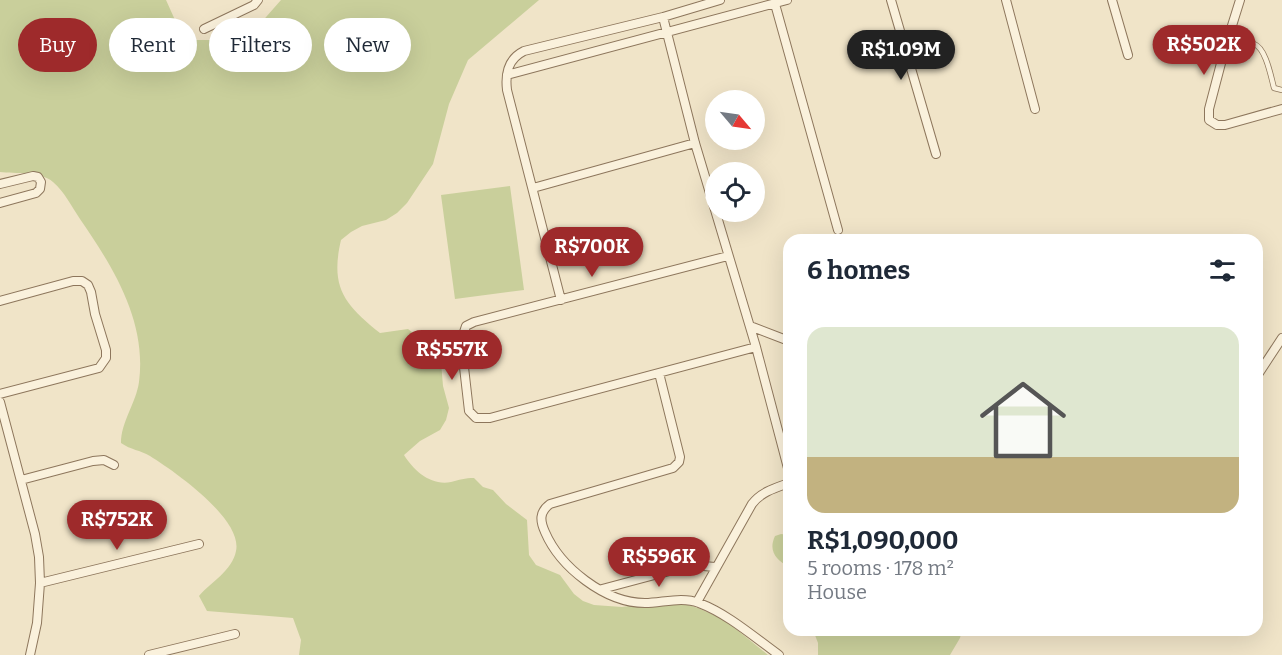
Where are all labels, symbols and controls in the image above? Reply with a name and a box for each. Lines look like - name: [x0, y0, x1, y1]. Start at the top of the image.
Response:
- chip: Buy: [18, 18, 97, 72]
- chip: Rent: [109, 18, 197, 72]
- chip: Filters: [209, 18, 312, 72]
- chip: New: [324, 18, 411, 72]
- pin: R$502K: [1155, 25, 1253, 76]
- pin: R$1.09M: [846, 30, 956, 81]
- text: R$502K: [1167, 32, 1241, 56]
- text: R$1.09M: [861, 37, 941, 61]
- north arrow: [705, 90, 765, 150]
- map controls: [705, 90, 765, 222]
- button: locate: [705, 162, 765, 222]
- pin: R$700K: [543, 227, 641, 278]
- text: R$700K: [554, 234, 630, 258]
- icon: filters: [1206, 254, 1239, 287]
- text: 6 homes: [807, 255, 910, 286]
- pin: R$557K: [403, 330, 501, 381]
- text: R$557K: [416, 337, 488, 361]
- icon: home: [969, 366, 1077, 474]
- pin: R$752K: [68, 500, 166, 551]
- text: R$752K: [81, 507, 153, 531]
- text: R$1,090,000: [807, 525, 959, 556]
- pin: R$596K: [610, 537, 708, 588]
- text: R$596K: [622, 544, 696, 568]
- text: 5 rooms · 178 m²: [807, 556, 954, 580]
- text: House: [807, 580, 867, 604]

